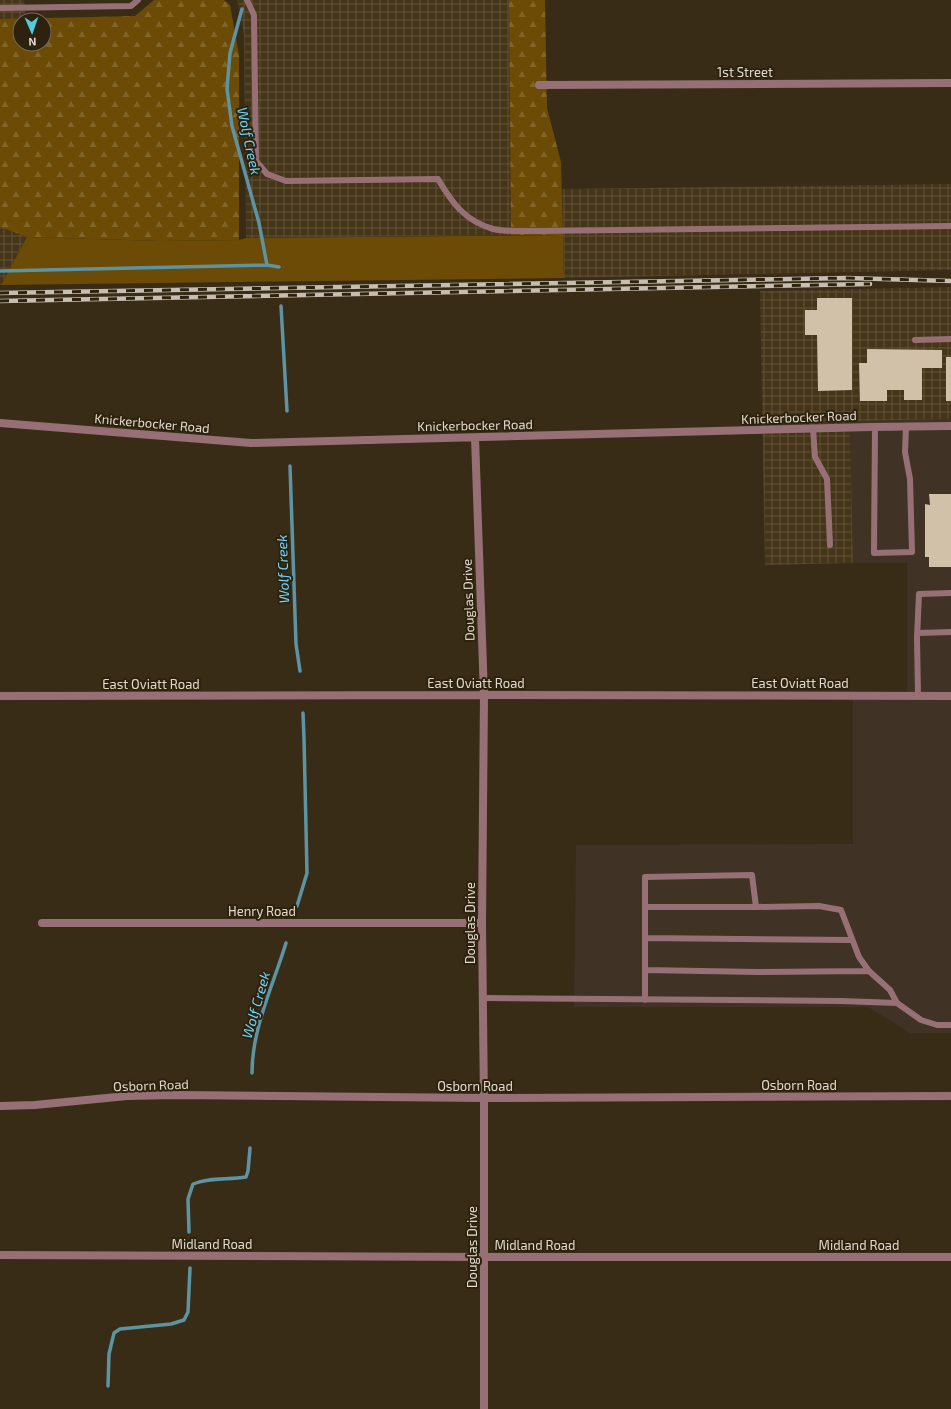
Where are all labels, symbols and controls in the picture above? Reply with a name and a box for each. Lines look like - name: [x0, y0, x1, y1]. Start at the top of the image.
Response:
- north arrow: [12, 12, 52, 52]
- text: N: [28, 36, 37, 49]
- street label: 1st Street: [717, 64, 773, 80]
- water label: Wolf Creek: [234, 105, 265, 176]
- street label: Knickerbocker Road: [741, 407, 857, 427]
- street label: Knickerbocker Road: [94, 410, 210, 436]
- street label: Knickerbocker Road: [417, 416, 533, 434]
- water label: Wolf Creek: [273, 534, 292, 604]
- street label: Douglas Drive: [459, 559, 477, 641]
- street label: East Oviatt Road: [427, 675, 525, 691]
- street label: East Oviatt Road: [751, 675, 849, 691]
- street label: East Oviatt Road: [102, 676, 200, 692]
- street label: Douglas Drive: [462, 882, 478, 964]
- street label: Henry Road: [228, 903, 296, 919]
- water label: Wolf Creek: [238, 969, 273, 1040]
- street label: Osborn Road: [113, 1076, 189, 1094]
- street label: Osborn Road: [761, 1077, 837, 1093]
- street label: Osborn Road: [437, 1078, 513, 1094]
- street label: Douglas Drive: [464, 1206, 480, 1288]
- street label: Midland Road: [172, 1236, 252, 1252]
- street label: Midland Road: [495, 1237, 575, 1253]
- street label: Midland Road: [819, 1237, 899, 1253]

